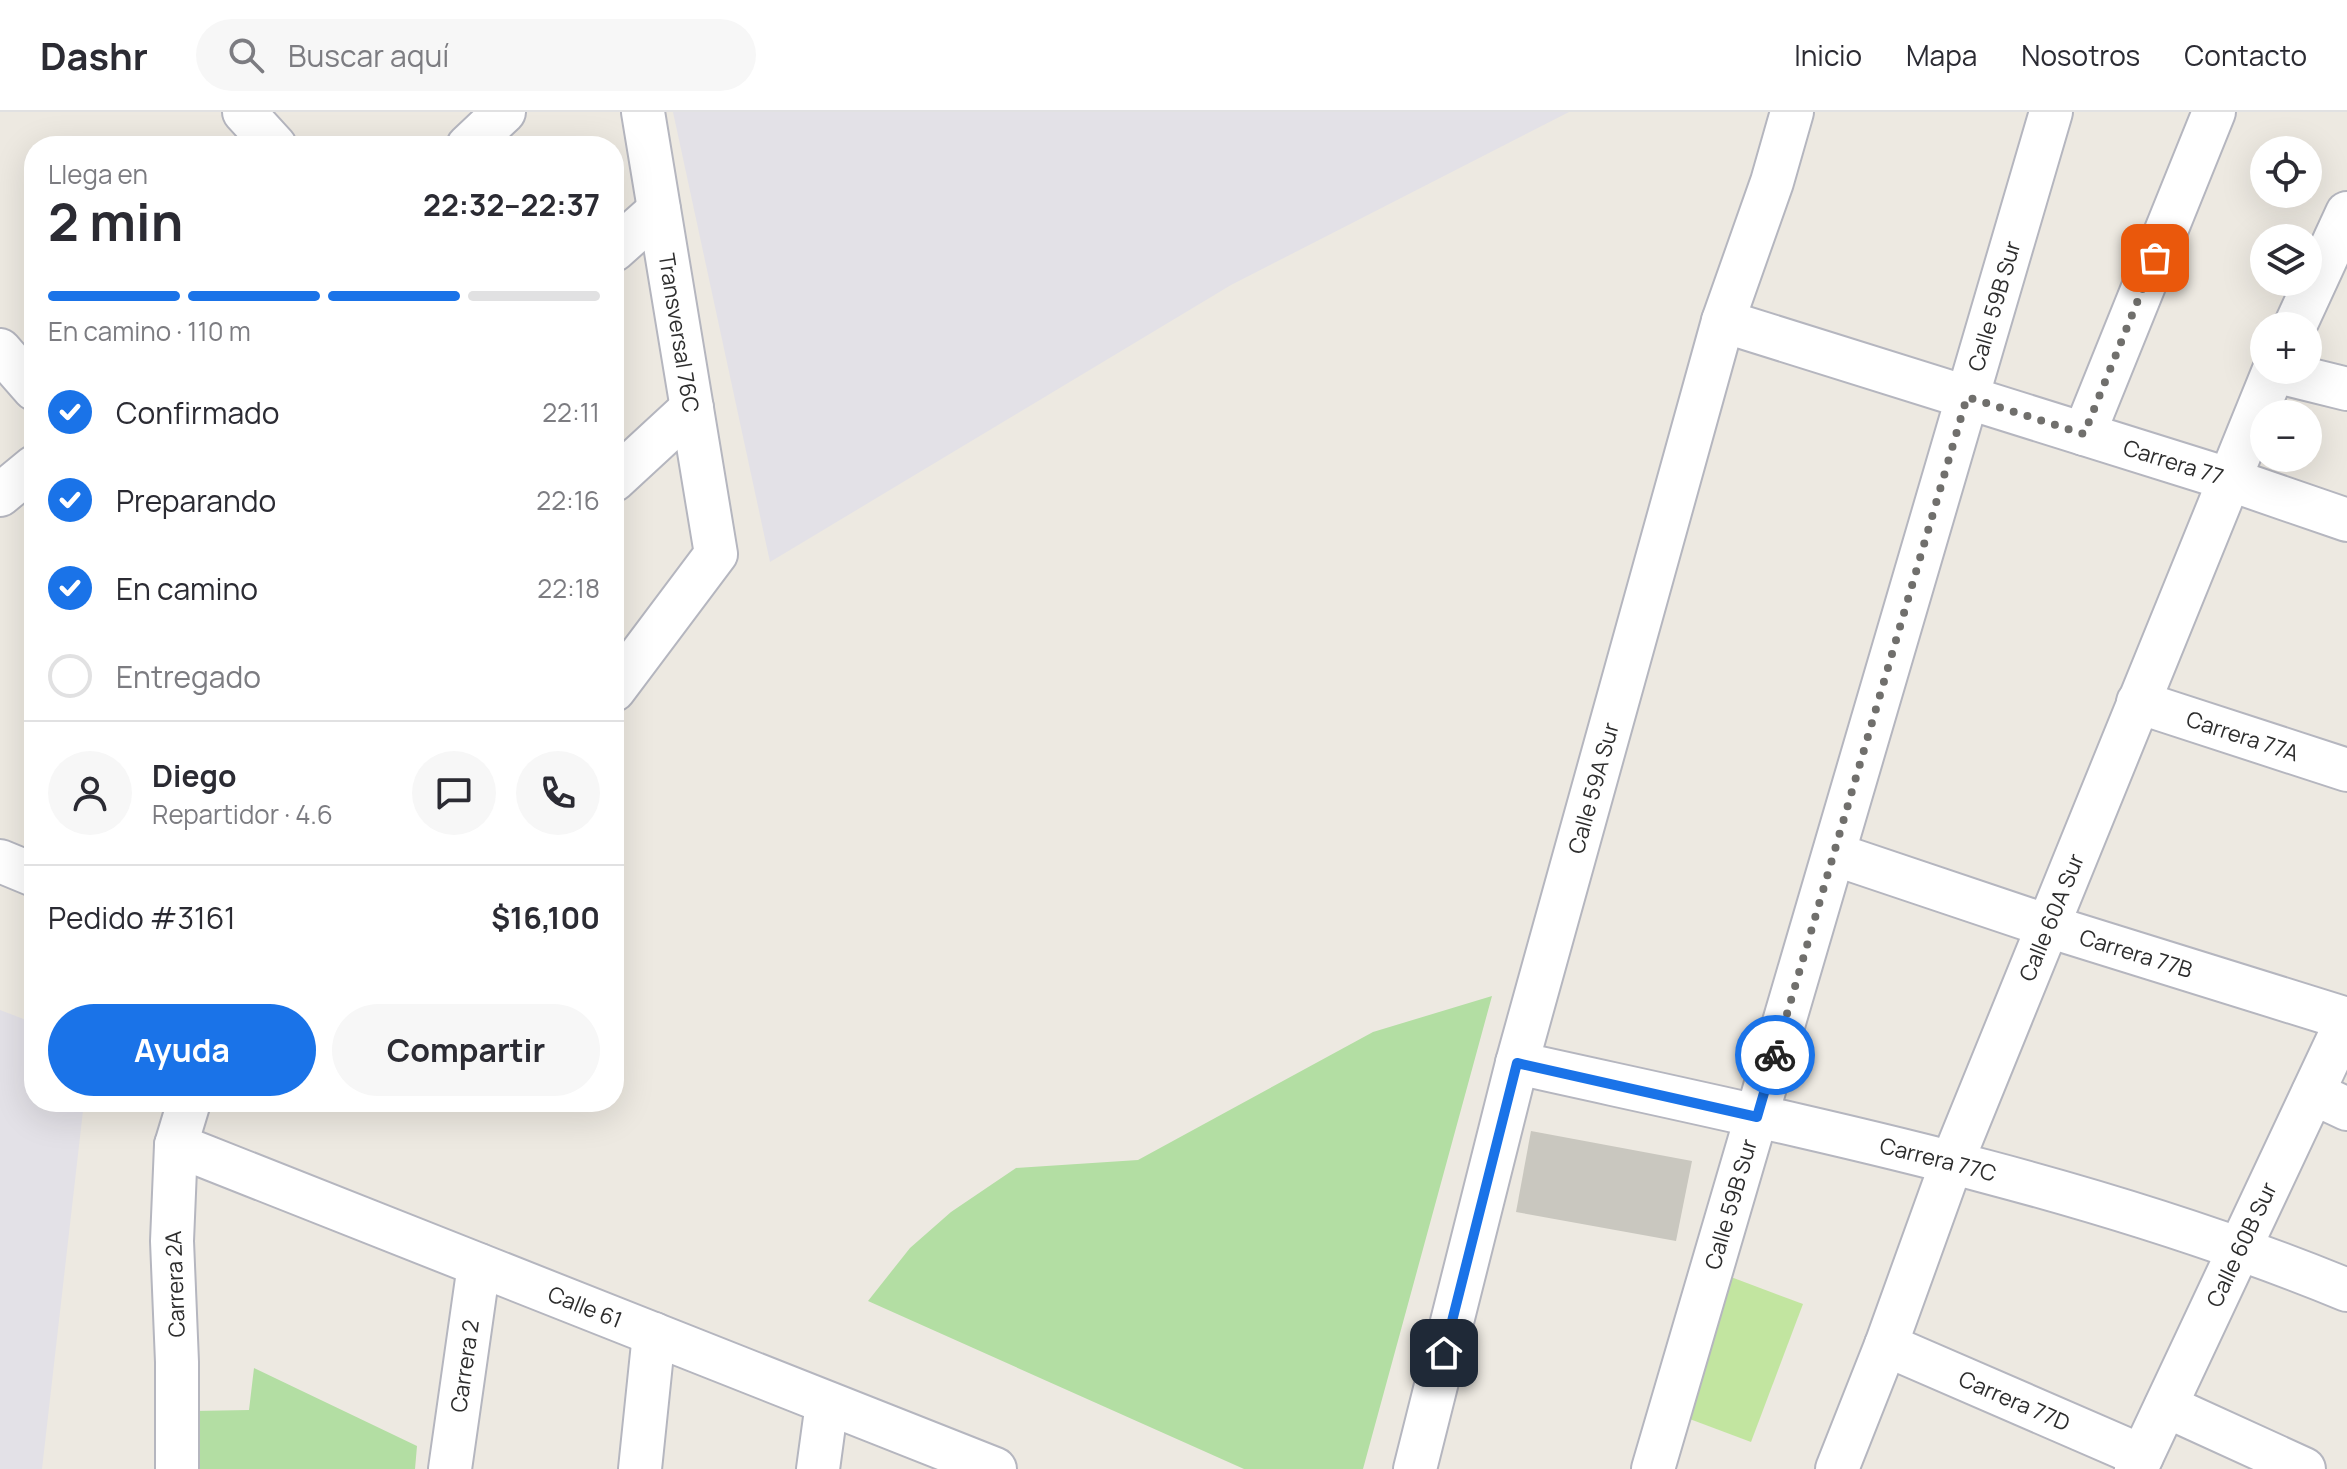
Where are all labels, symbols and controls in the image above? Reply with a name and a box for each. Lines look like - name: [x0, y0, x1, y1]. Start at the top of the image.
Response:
- search box: [196, 19, 756, 91]
- text: Dashr: [40, 29, 148, 81]
- icon: search: [224, 33, 268, 77]
- text: Buscar aquí: [288, 35, 449, 76]
- text: Inicio: [1794, 36, 1862, 74]
- text: Mapa: [1906, 36, 1977, 74]
- text: Nosotros: [2021, 36, 2140, 74]
- text: Contacto: [2184, 36, 2307, 74]
- map controls: [2250, 136, 2322, 472]
- button: locate: [2250, 136, 2322, 208]
- text: Llega en: [48, 156, 148, 192]
- text: 22:32–22:37: [423, 184, 600, 225]
- text: 2 min: [48, 186, 183, 257]
- pin: [2121, 224, 2189, 292]
- button: layers: [2250, 224, 2322, 296]
- icon: bag: [2133, 236, 2177, 280]
- street label: Calle 59B Sur: [1961, 237, 2027, 375]
- street label: Transversal 76C: [652, 251, 706, 415]
- button: +: [2250, 312, 2322, 384]
- text: En camino · 110 m: [48, 313, 251, 349]
- icon: check: [48, 390, 92, 434]
- text: Confirmado: [116, 392, 280, 433]
- text: 22:11: [542, 394, 600, 430]
- button: −: [2250, 400, 2322, 472]
- street label: Carrera 77: [2120, 432, 2227, 492]
- icon: check: [48, 478, 92, 522]
- text: Preparando: [116, 480, 276, 521]
- text: 22:16: [536, 482, 600, 518]
- icon: check: [48, 566, 92, 610]
- text: En camino: [116, 568, 258, 609]
- text: 22:18: [537, 570, 600, 606]
- text: Entregado: [116, 656, 261, 697]
- street label: Carrera 77A: [2183, 704, 2303, 768]
- street label: Calle 59A Sur: [1561, 719, 1626, 857]
- button: person: [48, 751, 132, 835]
- button: chat: [412, 751, 496, 835]
- button: phone: [516, 751, 600, 835]
- text: Diego: [152, 755, 237, 796]
- text: Repartidor · 4.6: [152, 796, 333, 832]
- street label: Calle 60A Sur: [2012, 849, 2091, 986]
- text: Pedido #3161: [48, 897, 236, 938]
- text: $16,100: [491, 897, 600, 938]
- street label: Carrera 77B: [2076, 922, 2196, 985]
- button: Ayuda: [48, 1004, 316, 1096]
- button: Compartir: [332, 1004, 600, 1096]
- courier: [1735, 1015, 1815, 1095]
- icon: bike: [1753, 1033, 1797, 1077]
- street label: Carrera 77C: [1877, 1130, 2000, 1189]
- street label: Calle 59B Sur: [1697, 1135, 1764, 1273]
- street label: Calle 60B Sur: [2199, 1177, 2284, 1312]
- street label: Carrera 2A: [158, 1230, 192, 1338]
- street label: Calle 61: [544, 1279, 627, 1335]
- street label: Carrera 2: [443, 1318, 486, 1414]
- pin: [1410, 1319, 1478, 1387]
- icon: home: [1422, 1331, 1466, 1375]
- street label: Carrera 77D: [1954, 1363, 2075, 1438]

